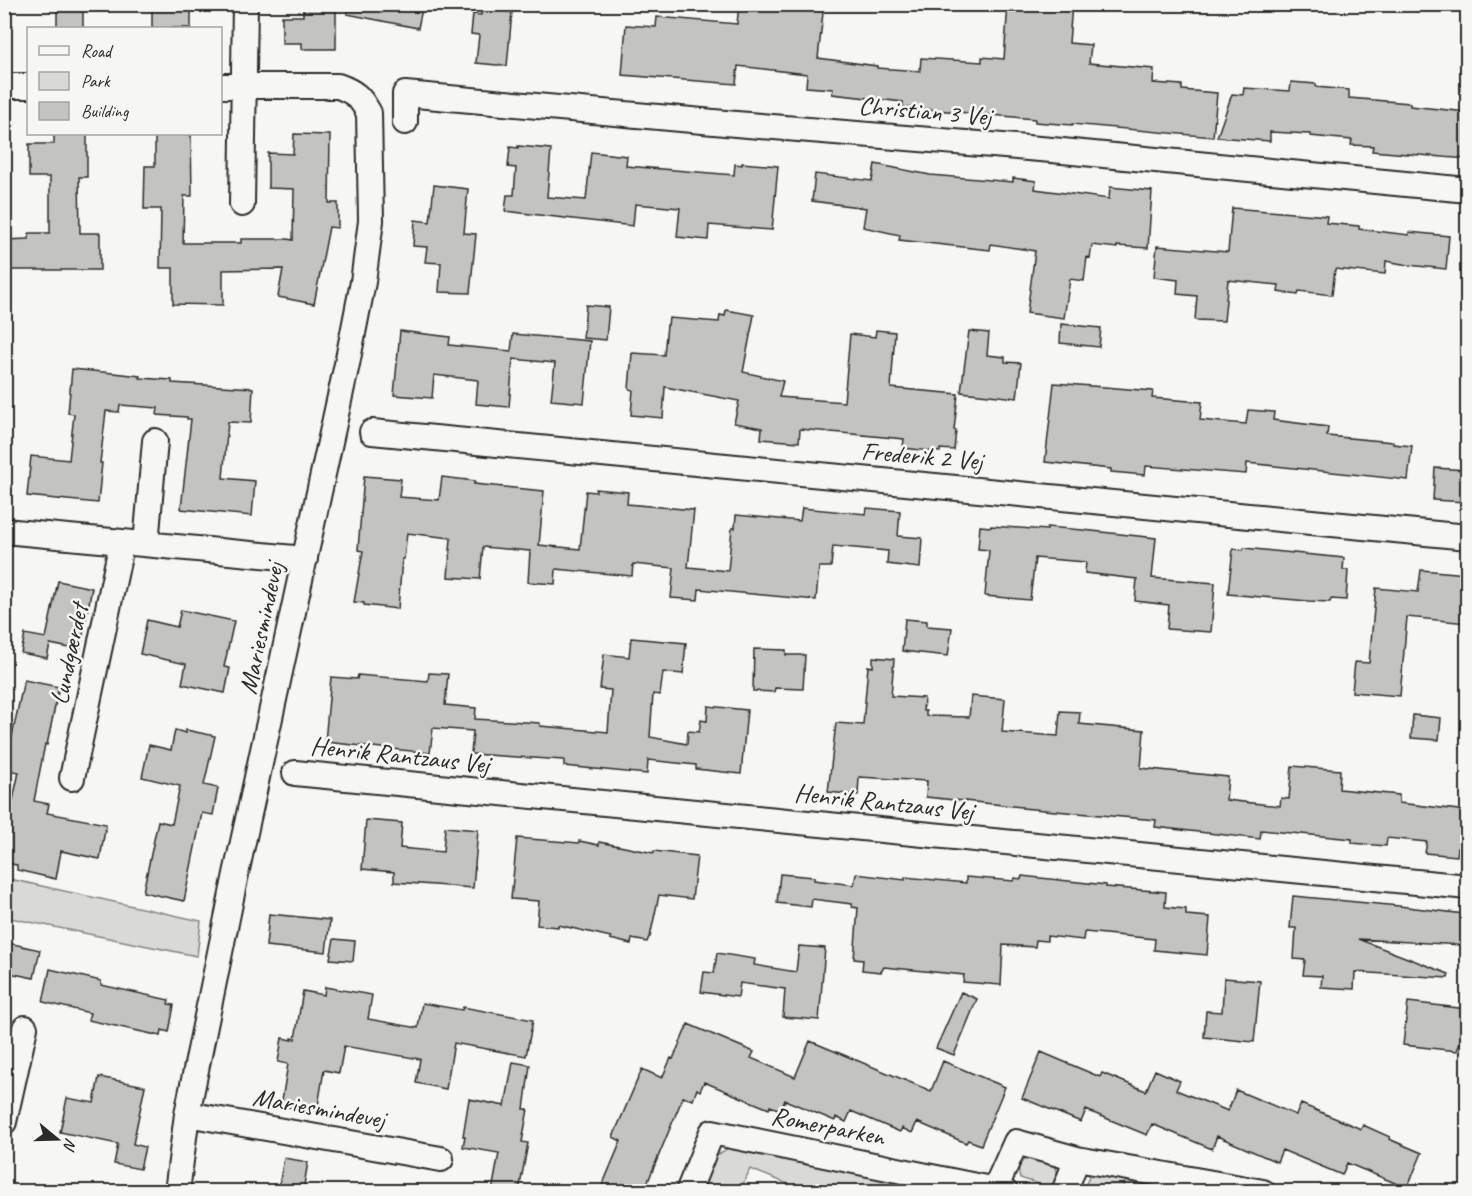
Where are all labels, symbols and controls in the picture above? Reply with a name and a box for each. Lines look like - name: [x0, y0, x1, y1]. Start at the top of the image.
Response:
- legend: [27, 27, 222, 135]
- text: Road: [81, 40, 114, 62]
- text: Park: [81, 70, 111, 92]
- street label: Christian 3 Vej: [857, 89, 995, 133]
- text: Building: [81, 100, 130, 122]
- street label: Frederik 2 Vej: [860, 434, 987, 478]
- street label: Mariesmindevej: [231, 557, 292, 697]
- street label: Lundgærdet: [42, 597, 96, 707]
- street label: Henrik Rantzaus Vej: [309, 729, 495, 781]
- street label: Henrik Rantzaus Vej: [793, 776, 979, 828]
- street label: Mariesmindevej: [250, 1080, 390, 1136]
- street label: Romerparken: [769, 1099, 889, 1153]
- north arrow: [27, 1109, 87, 1169]
- text: N: [58, 1136, 81, 1154]

